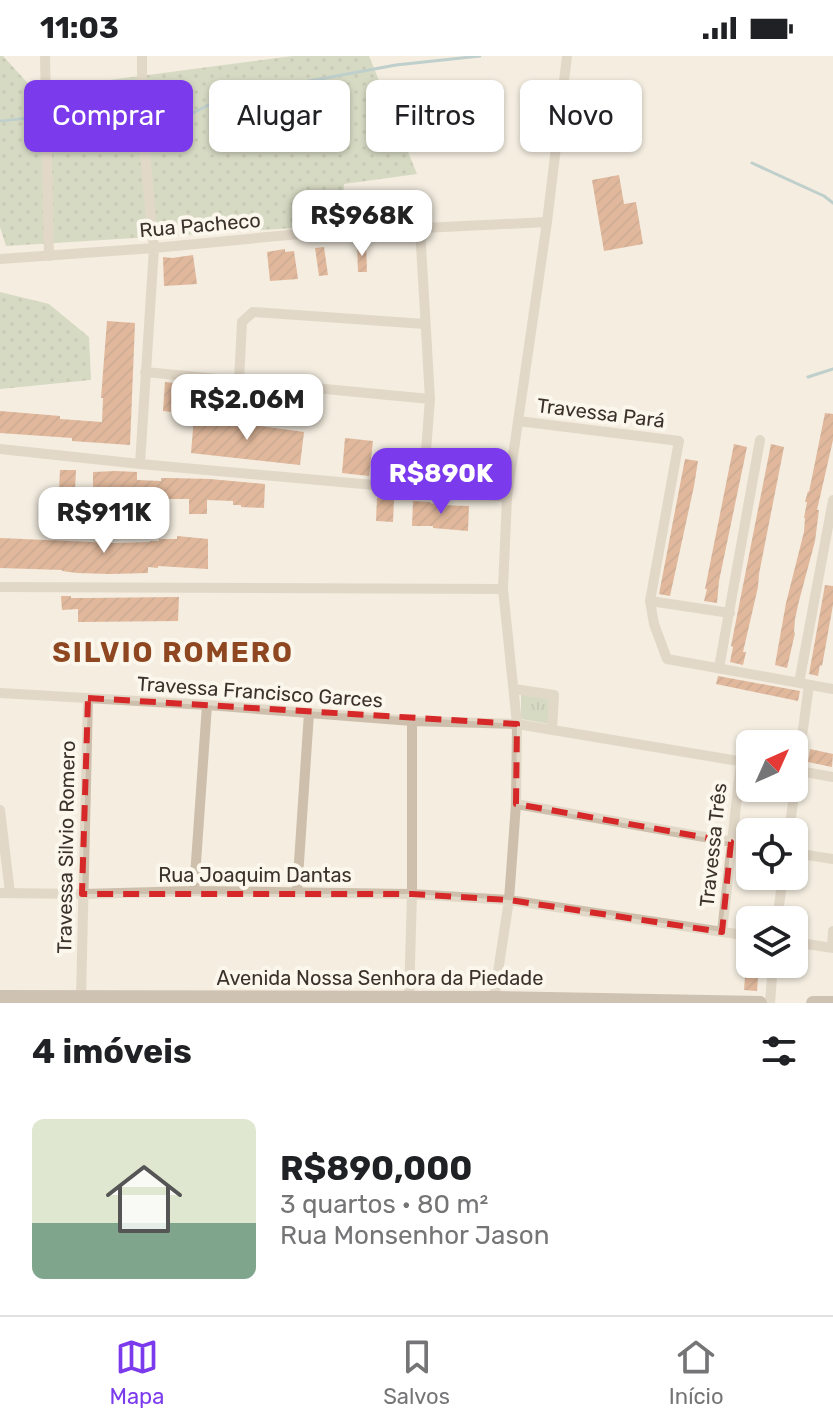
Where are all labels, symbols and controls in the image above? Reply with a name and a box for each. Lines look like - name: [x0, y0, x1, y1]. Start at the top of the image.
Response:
- text: 11:03: [40, 10, 119, 46]
- chip: Comprar: [24, 80, 193, 152]
- chip: Alugar: [209, 80, 350, 152]
- chip: Filtros: [366, 80, 504, 152]
- chip: Novo: [520, 80, 642, 152]
- pin: R$968K: [297, 190, 427, 258]
- text: R$968K: [310, 200, 414, 231]
- street label: Rua Pacheco: [138, 208, 262, 242]
- pin: R$2.06M: [173, 374, 321, 442]
- text: R$2.06M: [189, 384, 305, 415]
- street label: Travessa Pará: [536, 393, 666, 433]
- pin: R$890K: [376, 448, 506, 516]
- text: R$890K: [389, 458, 493, 489]
- pin: R$911K: [39, 487, 169, 555]
- text: R$911K: [56, 497, 152, 528]
- district label: SILVIO ROMERO: [52, 636, 294, 669]
- street label: Travessa Francisco Garces: [136, 671, 384, 713]
- north arrow: [736, 730, 808, 802]
- map controls: [736, 730, 808, 978]
- street label: Travessa Silvio Romero: [52, 740, 80, 954]
- street label: Travessa Três: [695, 782, 731, 908]
- button: locate: [736, 818, 808, 890]
- street label: Rua Joaquim Dantas: [158, 863, 352, 887]
- button: layers: [736, 906, 808, 978]
- street label: Avenida Nossa Senhora da Piedade: [217, 966, 543, 990]
- icon: filters: [757, 1029, 801, 1073]
- text: 4 imóveis: [32, 1031, 192, 1072]
- text: R$890,000: [280, 1148, 472, 1189]
- icon: home: [96, 1151, 192, 1247]
- text: 3 quartos · 80 m²: [280, 1189, 488, 1220]
- text: Rua Monsenhor Jason: [280, 1220, 549, 1251]
- tab: Mapa: [109, 1335, 164, 1410]
- tab: Salvos: [383, 1335, 450, 1410]
- tab: Início: [669, 1335, 724, 1410]

